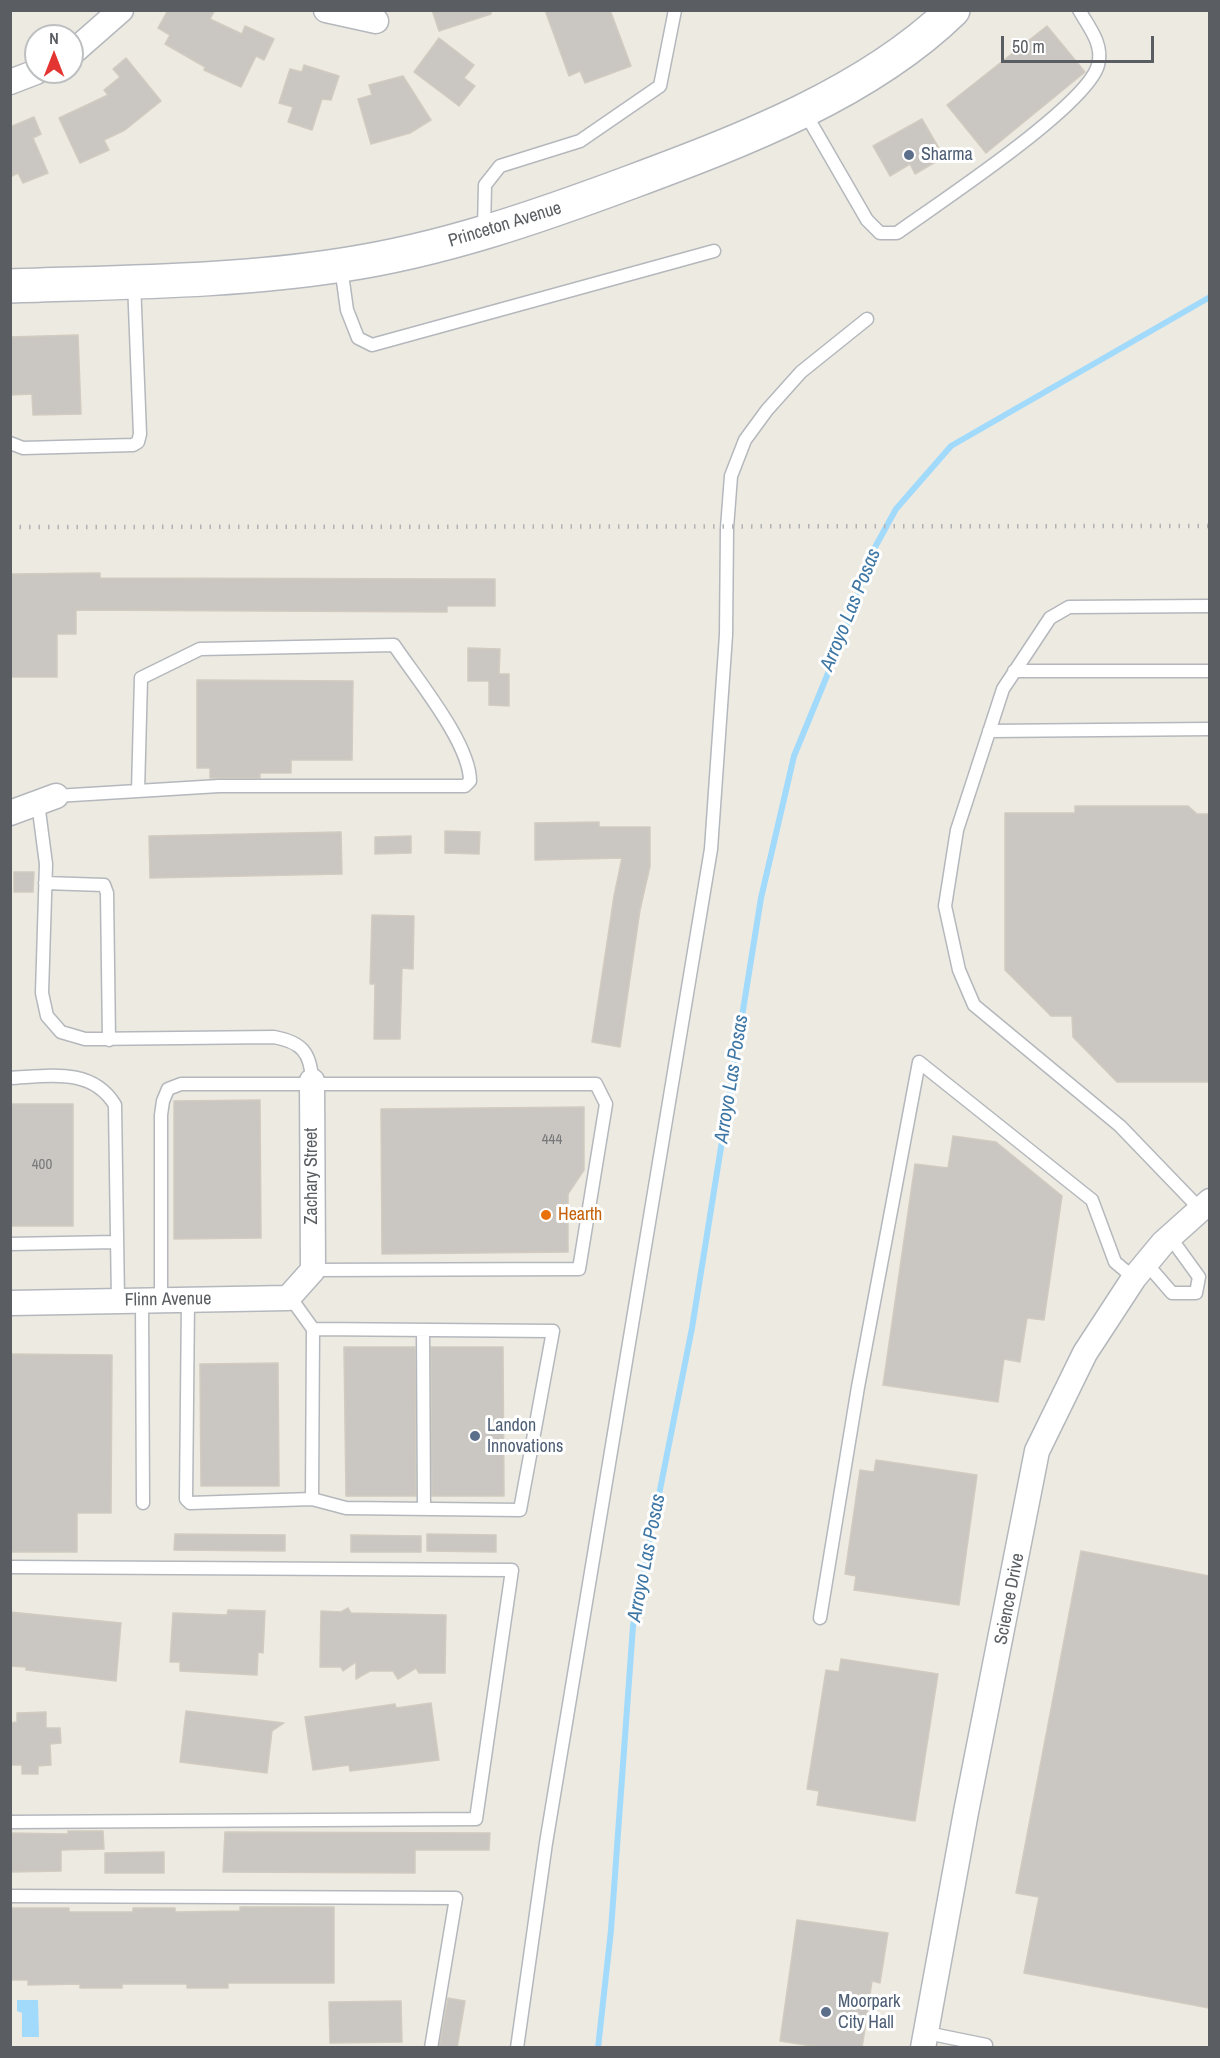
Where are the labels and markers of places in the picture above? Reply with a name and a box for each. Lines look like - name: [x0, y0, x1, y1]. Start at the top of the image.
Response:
- place label: Sharma: [921, 144, 973, 166]
- marker: Sharma: [902, 148, 916, 162]
- place label: Hearth: [558, 1204, 602, 1226]
- marker: Hearth: [539, 1208, 553, 1222]
- place label: Landon Innovations: [487, 1415, 563, 1458]
- marker: Landon Innovations: [468, 1429, 482, 1443]
- place label: Moorpark City Hall: [838, 1991, 900, 2034]
- marker: Moorpark City Hall: [819, 2005, 833, 2019]

